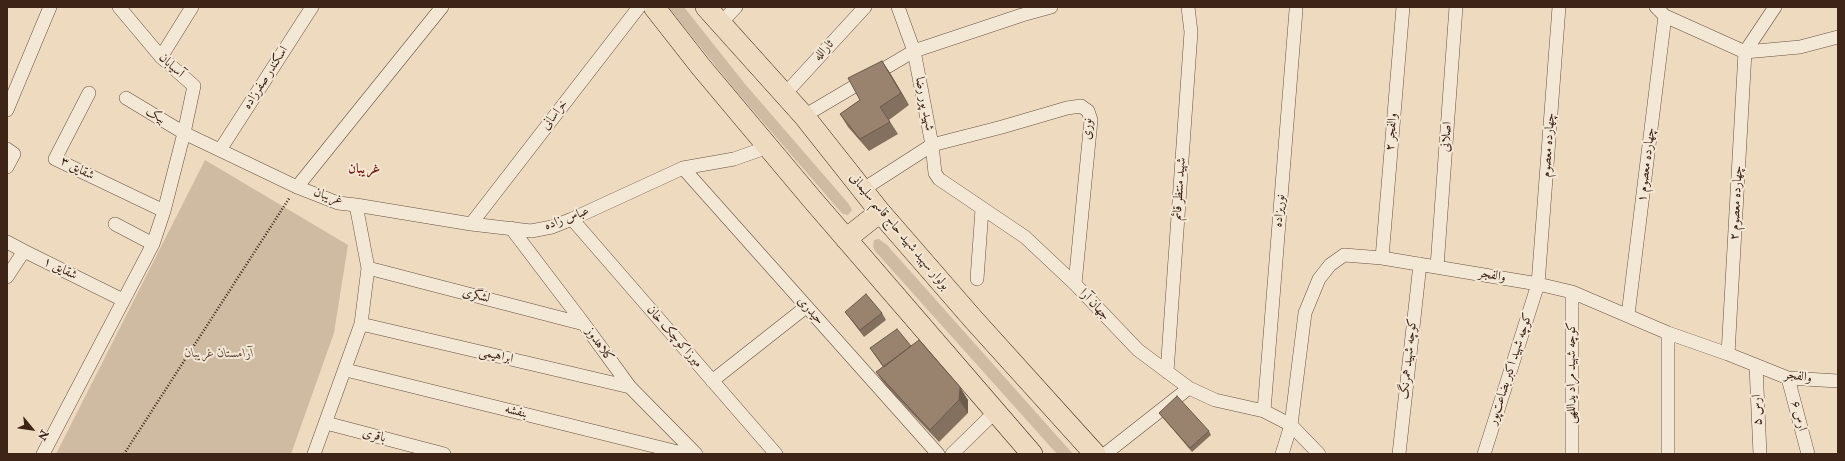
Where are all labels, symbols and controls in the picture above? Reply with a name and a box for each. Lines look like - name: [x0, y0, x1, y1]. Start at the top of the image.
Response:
- street label: ثارالله: [810, 37, 838, 65]
- street label: اسکندر صفرزاده: [240, 43, 292, 113]
- street label: آسیابان: [155, 50, 187, 82]
- street label: شهید پور رضا: [911, 76, 937, 132]
- street label: خراسانی: [538, 97, 572, 133]
- street label: بیک: [142, 104, 168, 128]
- street label: والفجر ۲: [1383, 112, 1401, 152]
- street label: چهارده معصوم: [1539, 112, 1559, 178]
- street label: نوری: [1080, 118, 1096, 140]
- street label: اصلانی: [1438, 121, 1456, 153]
- street label: چهارده معصوم ۱: [1635, 127, 1659, 203]
- street label: شقایق ۳: [57, 154, 97, 184]
- street label: شهید منتظر قائم: [1170, 157, 1190, 221]
- district label: غریبان: [348, 162, 380, 178]
- street label: چهارده معصوم ۲: [1727, 165, 1747, 241]
- street label: بولوار سپهبد شهید حاج قاسم سلیمانی: [846, 170, 952, 294]
- street label: غریبان: [311, 185, 345, 209]
- street label: نوریزاده: [1271, 194, 1289, 228]
- street label: عباس زاده: [542, 204, 592, 234]
- street label: شقایق ۱: [40, 254, 80, 284]
- street label: والفجر: [1477, 266, 1507, 286]
- street label: لشگری: [460, 285, 492, 307]
- street label: جهان آرا: [1075, 286, 1113, 324]
- street label: حیدری: [793, 294, 827, 328]
- street label: میرزاکوچک خان: [643, 303, 705, 371]
- street label: کوچه شهید اکبر بضاعت‌پور: [1486, 311, 1536, 427]
- street label: کوچه شهید همرنگ: [1397, 318, 1421, 400]
- street label: کوچه شهید مراد یداللهی: [1564, 322, 1580, 424]
- street label: کلاهدوز: [582, 325, 616, 365]
- street label: ابراهیمی: [477, 345, 515, 367]
- park label: آرامستان غریبان: [184, 346, 254, 362]
- street label: والفجر: [1783, 367, 1813, 387]
- street label: ارس ۵: [1750, 394, 1766, 426]
- street label: ارس ۶: [1786, 399, 1810, 433]
- street label: بنفشه: [503, 402, 529, 422]
- north arrow: [12, 409, 52, 449]
- street label: باقری: [361, 425, 387, 447]
- text: N: [35, 428, 51, 443]

